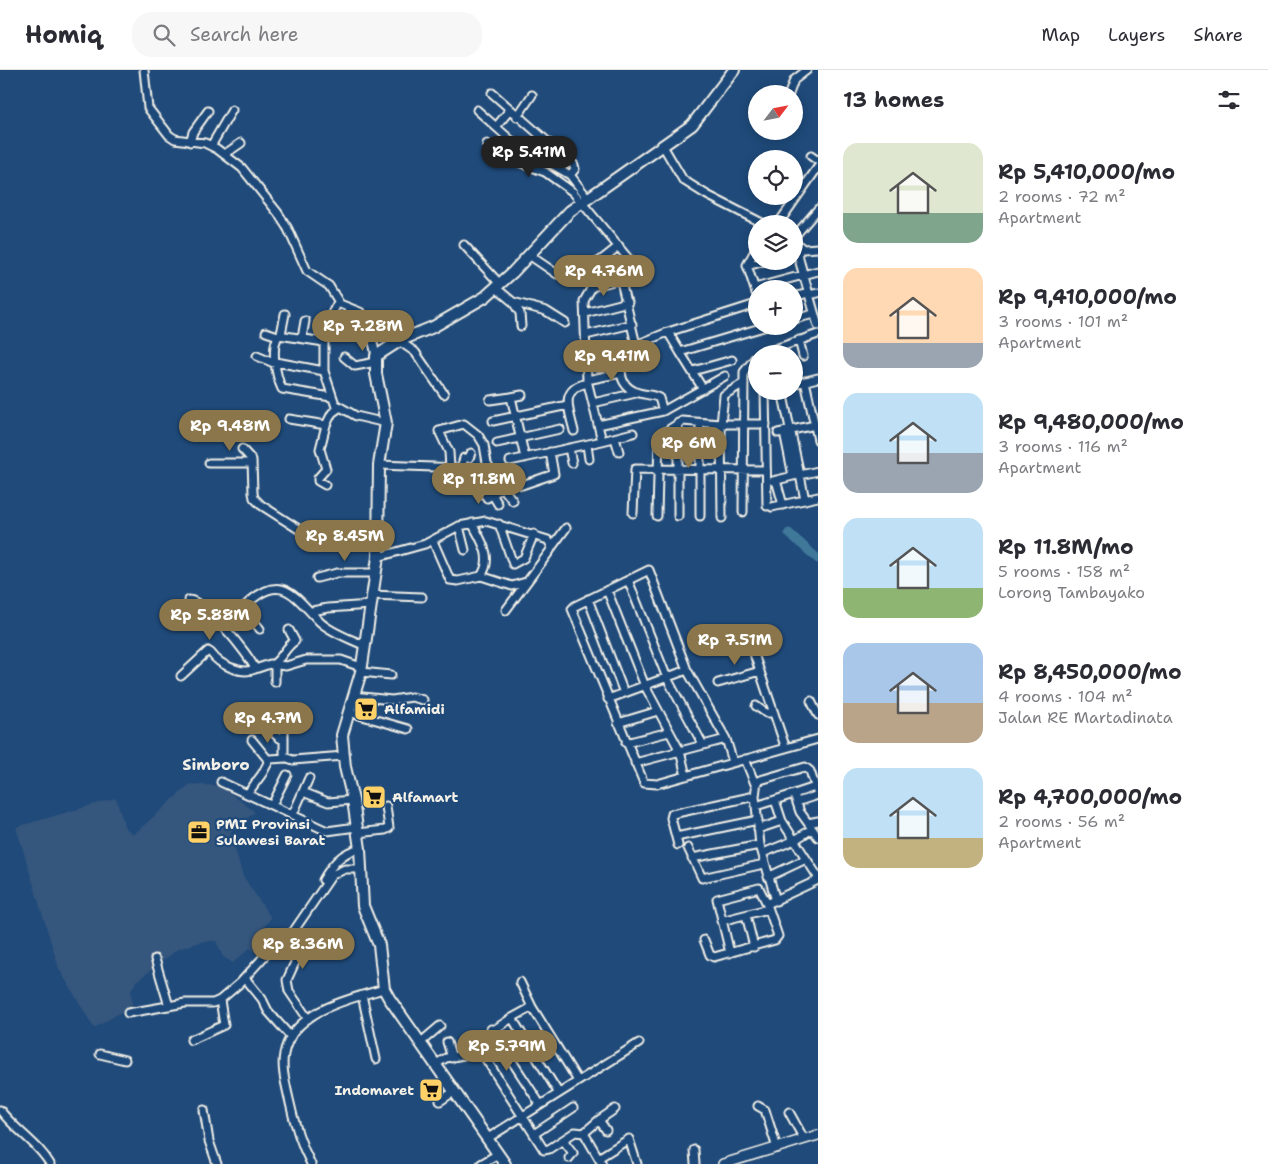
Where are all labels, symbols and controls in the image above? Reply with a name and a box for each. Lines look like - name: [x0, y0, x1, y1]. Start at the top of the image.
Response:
- search box: [132, 12, 482, 57]
- text: Homiq: [25, 19, 102, 51]
- icon: search: [150, 21, 178, 49]
- text: Search here: [190, 22, 299, 47]
- text: Map: [1042, 23, 1080, 47]
- text: Layers: [1108, 23, 1165, 47]
- text: Share: [1193, 23, 1243, 47]
- north arrow: [748, 85, 802, 140]
- map controls: [748, 85, 803, 400]
- text: 13 homes: [843, 86, 944, 114]
- icon: filters: [1215, 86, 1243, 114]
- pin: Rp 5.41M: [477, 136, 581, 178]
- text: Rp 5.41M: [492, 141, 566, 162]
- button: locate: [748, 150, 803, 205]
- text: Rp 5,410,000/mo: [998, 158, 1175, 186]
- icon: home: [883, 163, 943, 223]
- text: 2 rooms · 72 m²: [998, 186, 1126, 207]
- text: Apartment: [998, 207, 1081, 228]
- button: layers: [748, 215, 803, 270]
- pin: Rp 4.76M: [552, 254, 656, 297]
- text: Rp 4.76M: [565, 260, 643, 281]
- button: +: [748, 280, 803, 335]
- text: Rp 9,410,000/mo: [998, 283, 1177, 311]
- icon: home: [883, 288, 943, 348]
- pin: Rp 7.28M: [311, 310, 415, 352]
- text: 3 rooms · 101 m²: [998, 311, 1128, 332]
- text: Rp 7.28M: [323, 315, 403, 336]
- text: Apartment: [998, 332, 1081, 353]
- pin: Rp 9.41M: [560, 340, 664, 382]
- text: Rp 9.41M: [574, 345, 650, 366]
- button: −: [748, 345, 803, 400]
- text: Rp 9,480,000/mo: [998, 408, 1184, 436]
- pin: Rp 9.48M: [178, 410, 282, 452]
- icon: home: [883, 413, 943, 473]
- text: Rp 9.48M: [190, 415, 270, 436]
- pin: Rp 6M: [654, 426, 724, 469]
- text: Rp 6M: [662, 432, 716, 453]
- text: 3 rooms · 116 m²: [998, 436, 1128, 457]
- text: Apartment: [998, 457, 1081, 478]
- pin: Rp 11.8M: [427, 462, 531, 505]
- text: Rp 11.8M: [443, 468, 515, 489]
- pin: Rp 8.45M: [293, 520, 397, 562]
- text: Rp 8.45M: [306, 525, 384, 546]
- text: Rp 11.8M/mo: [998, 533, 1134, 561]
- icon: home: [883, 538, 943, 598]
- text: 5 rooms · 158 m²: [998, 561, 1130, 582]
- text: Lorong Tambayako: [998, 582, 1145, 603]
- pin: Rp 5.88M: [158, 598, 262, 641]
- text: Rp 5.88M: [170, 604, 250, 625]
- pin: Rp 7.51M: [683, 624, 787, 666]
- text: Rp 7.51M: [698, 629, 772, 650]
- text: Rp 8,450,000/mo: [998, 658, 1182, 686]
- icon: home: [883, 663, 943, 723]
- text: 4 rooms · 104 m²: [998, 686, 1133, 707]
- supermarket icon: Alfamidi: [353, 696, 379, 722]
- place label: Alfamidi: [384, 700, 445, 718]
- pin: Rp 4.7M: [222, 702, 314, 744]
- text: Rp 4.7M: [234, 707, 302, 728]
- text: Jalan RE Martadinata: [998, 707, 1173, 728]
- district label: Simboro: [182, 754, 250, 775]
- text: Rp 4,700,000/mo: [998, 783, 1182, 811]
- supermarket icon: Alfamart: [361, 784, 387, 810]
- place label: Alfamart: [392, 788, 459, 806]
- icon: home: [883, 788, 943, 848]
- text: 2 rooms · 56 m²: [998, 811, 1125, 832]
- place label: PMI Provinsi Sulawesi Barat: [216, 815, 325, 849]
- office icon: PMI Provinsi Sulawesi Barat: [186, 819, 212, 845]
- text: Apartment: [998, 832, 1081, 853]
- pin: Rp 8.36M: [251, 928, 355, 970]
- text: Rp 8.36M: [263, 933, 343, 954]
- pin: Rp 5.79M: [455, 1030, 559, 1072]
- text: Rp 5.79M: [468, 1035, 546, 1056]
- supermarket icon: Indomaret: [418, 1077, 444, 1103]
- place label: Indomaret: [335, 1081, 414, 1099]

